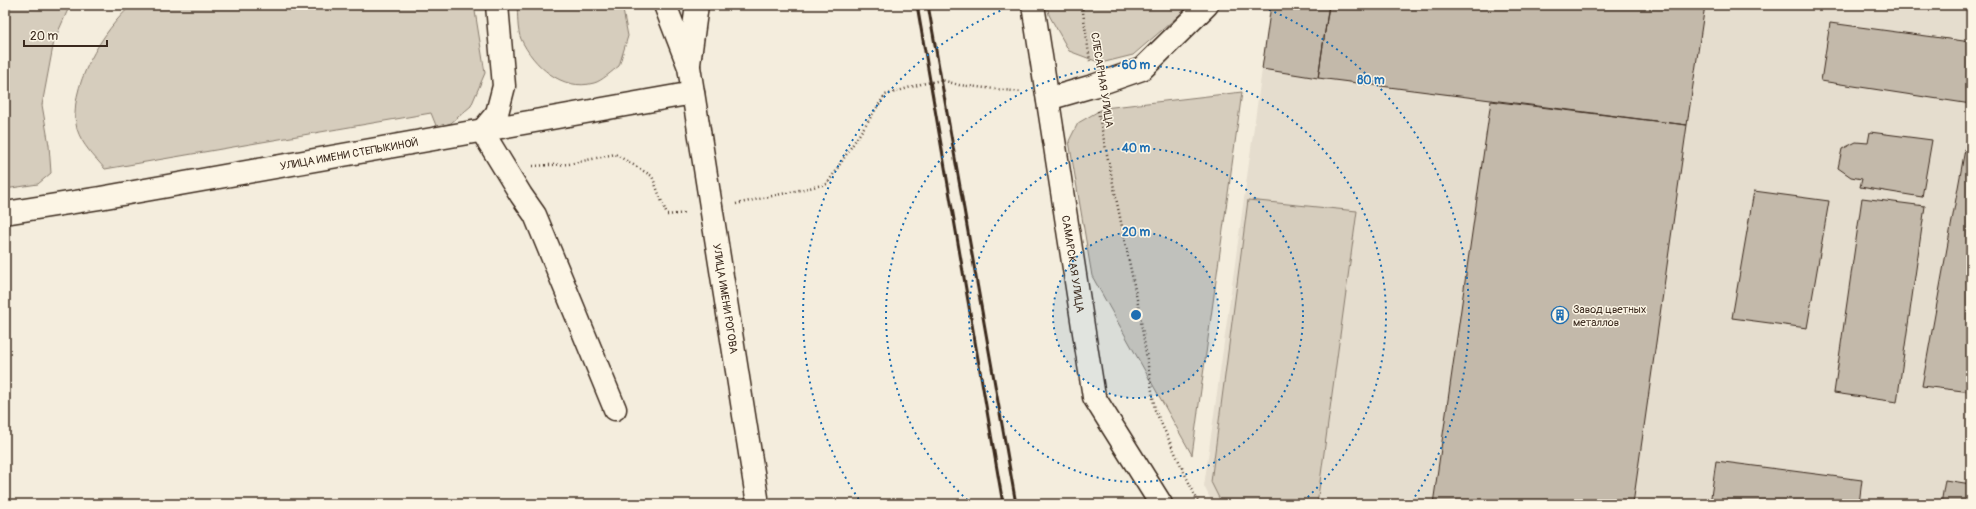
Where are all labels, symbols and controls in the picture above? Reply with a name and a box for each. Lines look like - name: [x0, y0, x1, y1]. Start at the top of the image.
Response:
- scale bar: [24, 22, 107, 48]
- text: 20 m: [30, 29, 59, 44]
- street label: СЛЕСАРНАЯ УЛИЦА: [1088, 32, 1116, 128]
- text: 60 m: [1122, 58, 1151, 73]
- text: 80 m: [1357, 73, 1385, 88]
- street label: УЛИЦА ИМЕНИ СТЕПЫКИНОЙ: [279, 135, 419, 173]
- text: 40 m: [1121, 141, 1151, 156]
- street label: САМАРСКАЯ УЛИЦА: [1059, 214, 1087, 313]
- text: 20 m: [1122, 225, 1150, 240]
- street label: УЛИЦА ИМЕНИ РОГОВА: [710, 243, 741, 355]
- place label: Завод цветных металлов: [1573, 303, 1646, 329]
- building icon: Завод цветных металлов: [1550, 305, 1570, 325]
- centre of rings: [1129, 308, 1143, 322]

